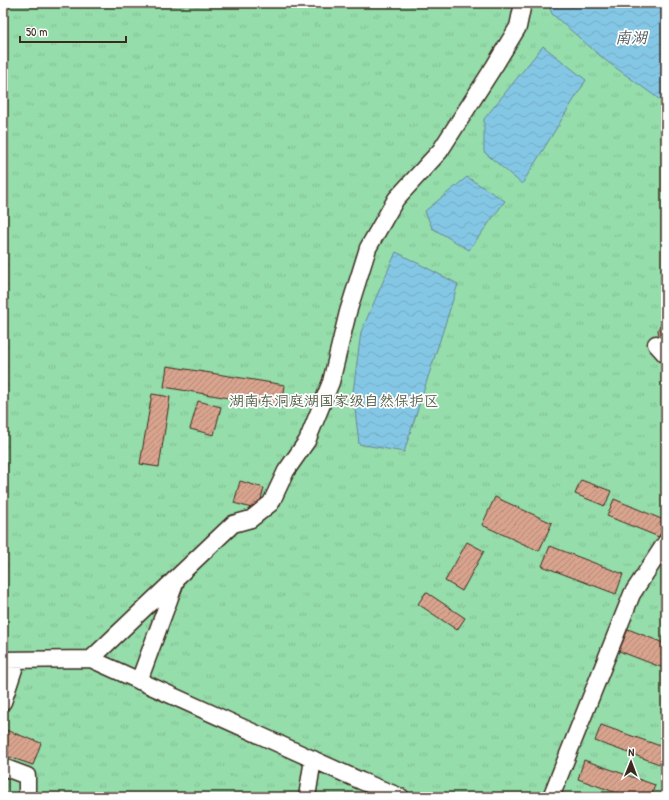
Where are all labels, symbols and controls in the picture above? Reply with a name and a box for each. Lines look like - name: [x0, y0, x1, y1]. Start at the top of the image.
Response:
- scale bar: [20, 18, 126, 44]
- text: 50 m: [26, 23, 47, 40]
- water label: 南湖: [615, 26, 649, 48]
- park label: 湖南东洞庭湖国家级自然保护区: [229, 390, 439, 411]
- north arrow: [611, 742, 651, 782]
- text: N: [628, 745, 634, 759]

